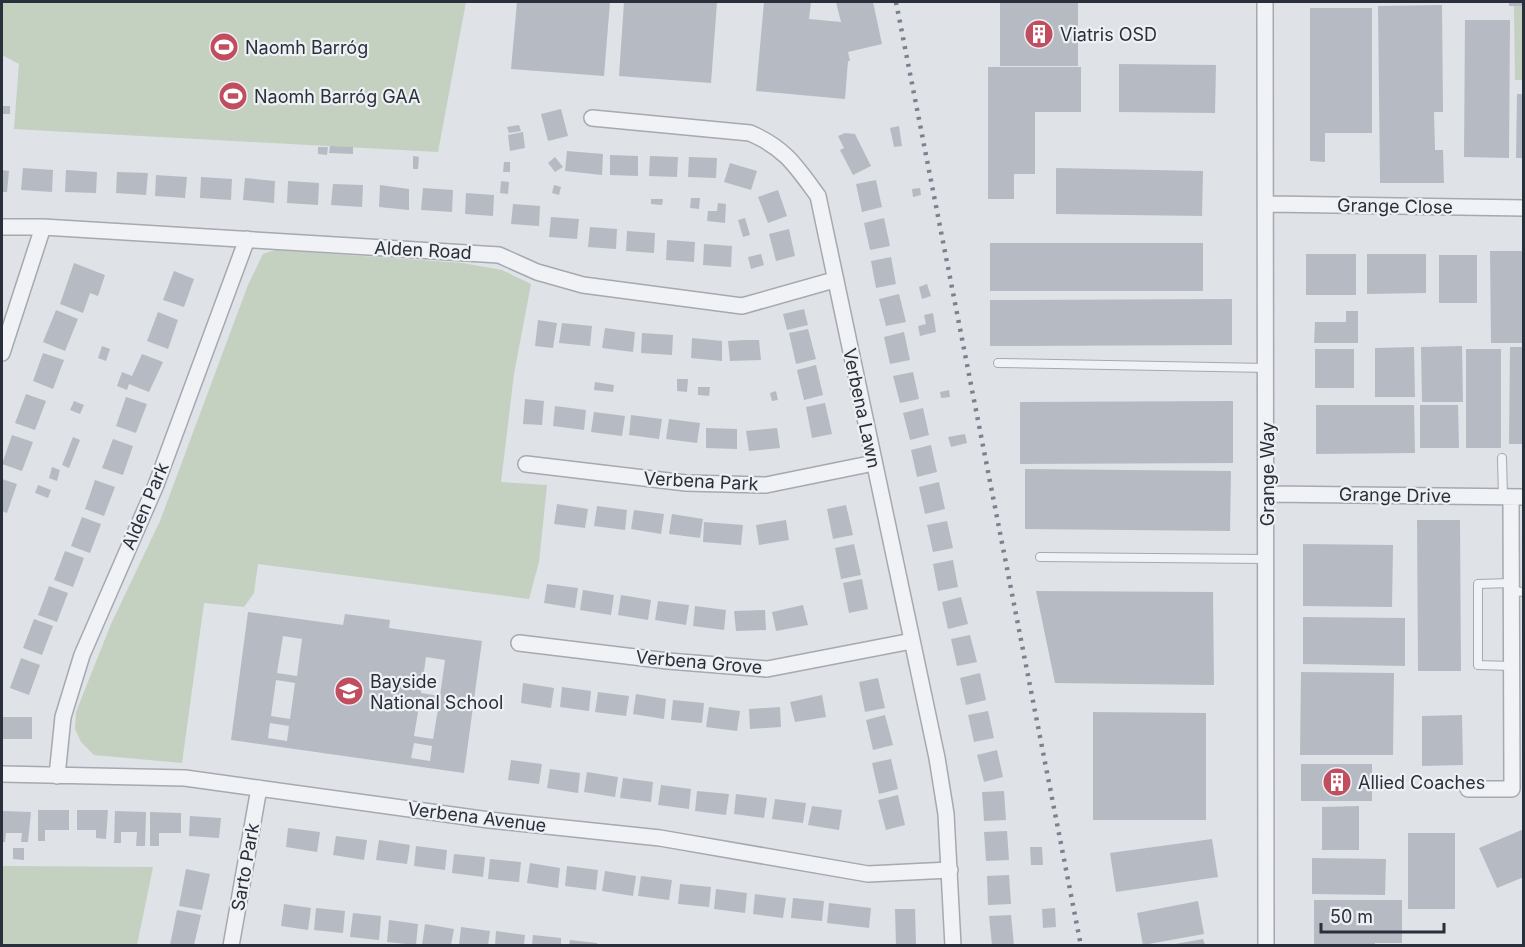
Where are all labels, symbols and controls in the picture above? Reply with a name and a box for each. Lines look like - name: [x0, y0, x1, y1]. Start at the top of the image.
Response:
- building icon: Viatris OSD: [1023, 18, 1055, 50]
- place label: Viatris OSD: [1060, 24, 1157, 45]
- sports icon: Naomh Barróg: [208, 31, 240, 63]
- place label: Naomh Barróg: [245, 37, 368, 58]
- sports icon: Naomh Barróg GAA: [217, 80, 249, 112]
- place label: Naomh Barróg GAA: [254, 86, 420, 107]
- street label: Grange Close: [1337, 194, 1453, 218]
- street label: Alden Road: [374, 237, 472, 263]
- street label: Verbena Lawn: [839, 346, 885, 470]
- street label: Grange Way: [1257, 422, 1278, 526]
- street label: Alden Park: [117, 459, 173, 553]
- street label: Verbena Park: [643, 468, 759, 494]
- street label: Grange Drive: [1339, 484, 1451, 506]
- street label: Verbena Grove: [635, 646, 763, 678]
- place label: Bayside National School: [370, 671, 503, 713]
- school or university icon: Bayside National School: [333, 675, 365, 707]
- building icon: Allied Coaches: [1321, 766, 1353, 798]
- place label: Allied Coaches: [1358, 772, 1485, 793]
- street label: Verbena Avenue: [406, 798, 548, 836]
- street label: Sarto Park: [227, 821, 263, 913]
- scale bar: [1321, 896, 1444, 934]
- text: 50 m: [1330, 906, 1373, 927]

